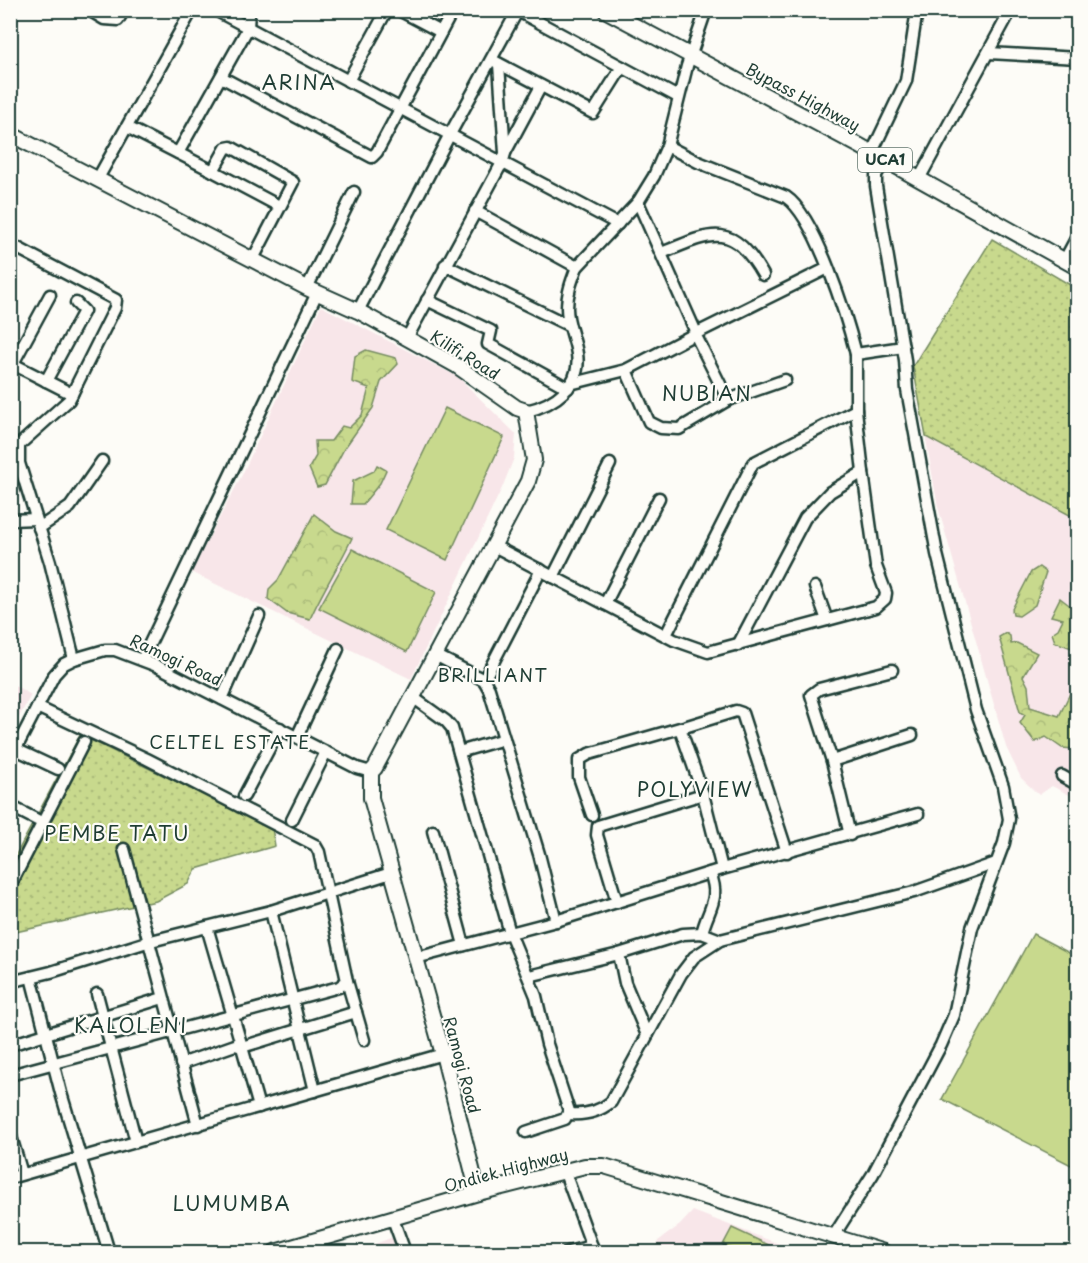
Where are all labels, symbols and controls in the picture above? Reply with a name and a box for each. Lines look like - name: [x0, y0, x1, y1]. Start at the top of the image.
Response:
- street label: Bypass Highway: [742, 56, 865, 136]
- district label: ARINA: [262, 67, 336, 97]
- road number: UCA1: [858, 148, 912, 172]
- street label: Kilifi Road: [426, 323, 505, 385]
- district label: NUBIAN: [662, 378, 752, 408]
- street label: Ramogi Road: [126, 627, 227, 691]
- district label: BRILLIANT: [438, 661, 548, 688]
- district label: CELTEL ESTATE: [149, 728, 311, 755]
- district label: POLYVIEW: [637, 774, 753, 804]
- district label: PEMBE TATU: [44, 818, 190, 848]
- district label: KALOLENI: [74, 1010, 188, 1040]
- street label: Ramogi Road: [439, 1014, 487, 1116]
- street label: Ondiek Highway: [441, 1141, 570, 1197]
- district label: LUMUMBA: [173, 1188, 291, 1218]

